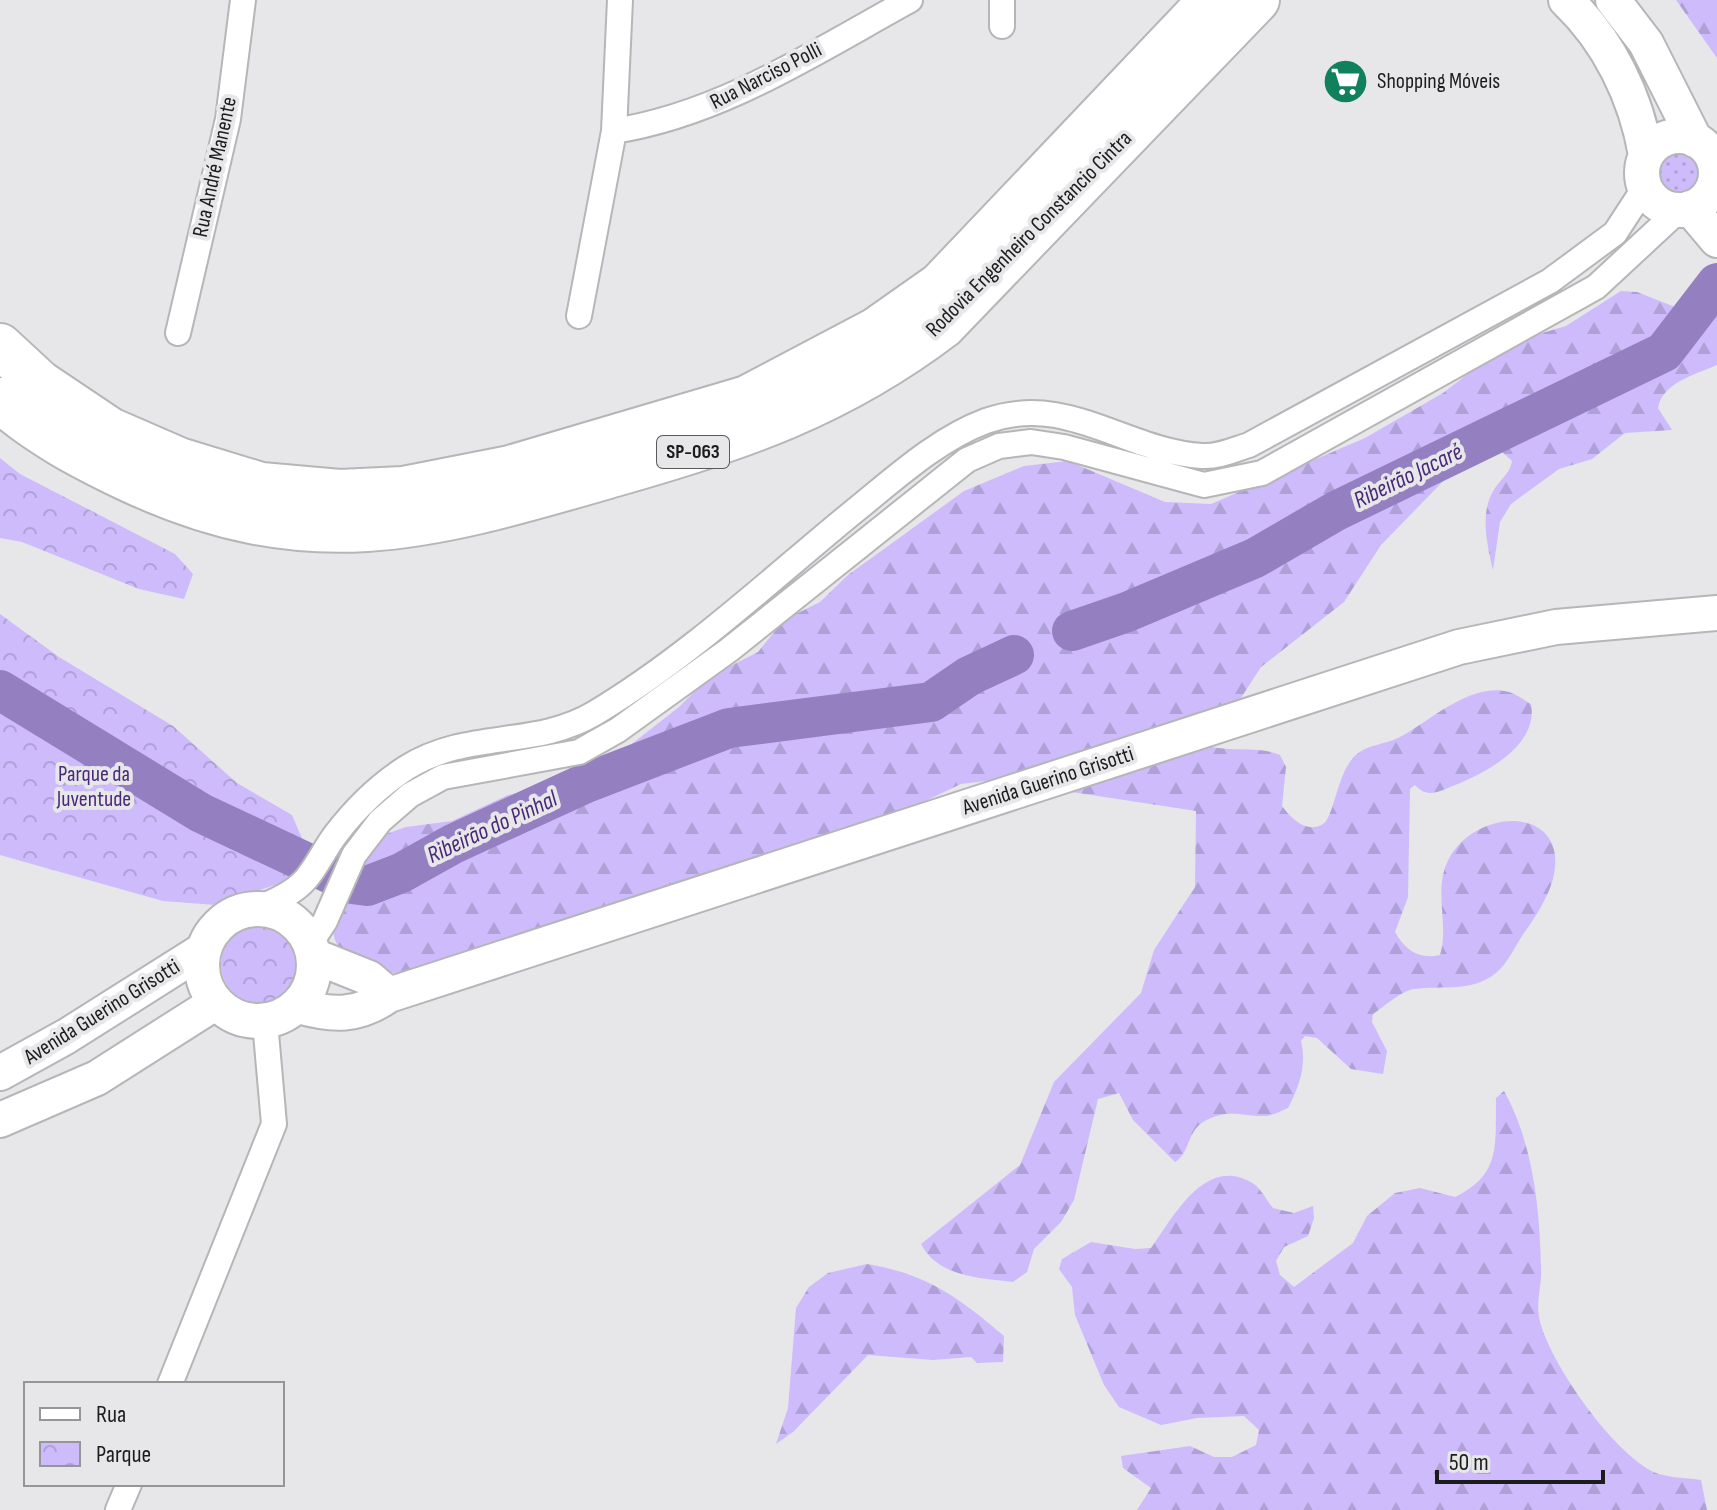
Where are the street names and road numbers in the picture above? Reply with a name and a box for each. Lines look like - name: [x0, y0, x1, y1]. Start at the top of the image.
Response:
- street label: Rua Narciso Polli: [706, 36, 826, 116]
- street label: Rua André Manente: [187, 94, 243, 240]
- street label: Rodovia Engenheiro Constancio Cintra: [920, 125, 1138, 343]
- road number: SP-063: [657, 436, 729, 468]
- street label: Avenida Guerino Grisotti: [958, 741, 1137, 822]
- street label: Avenida Guerino Grisotti: [18, 953, 185, 1071]

